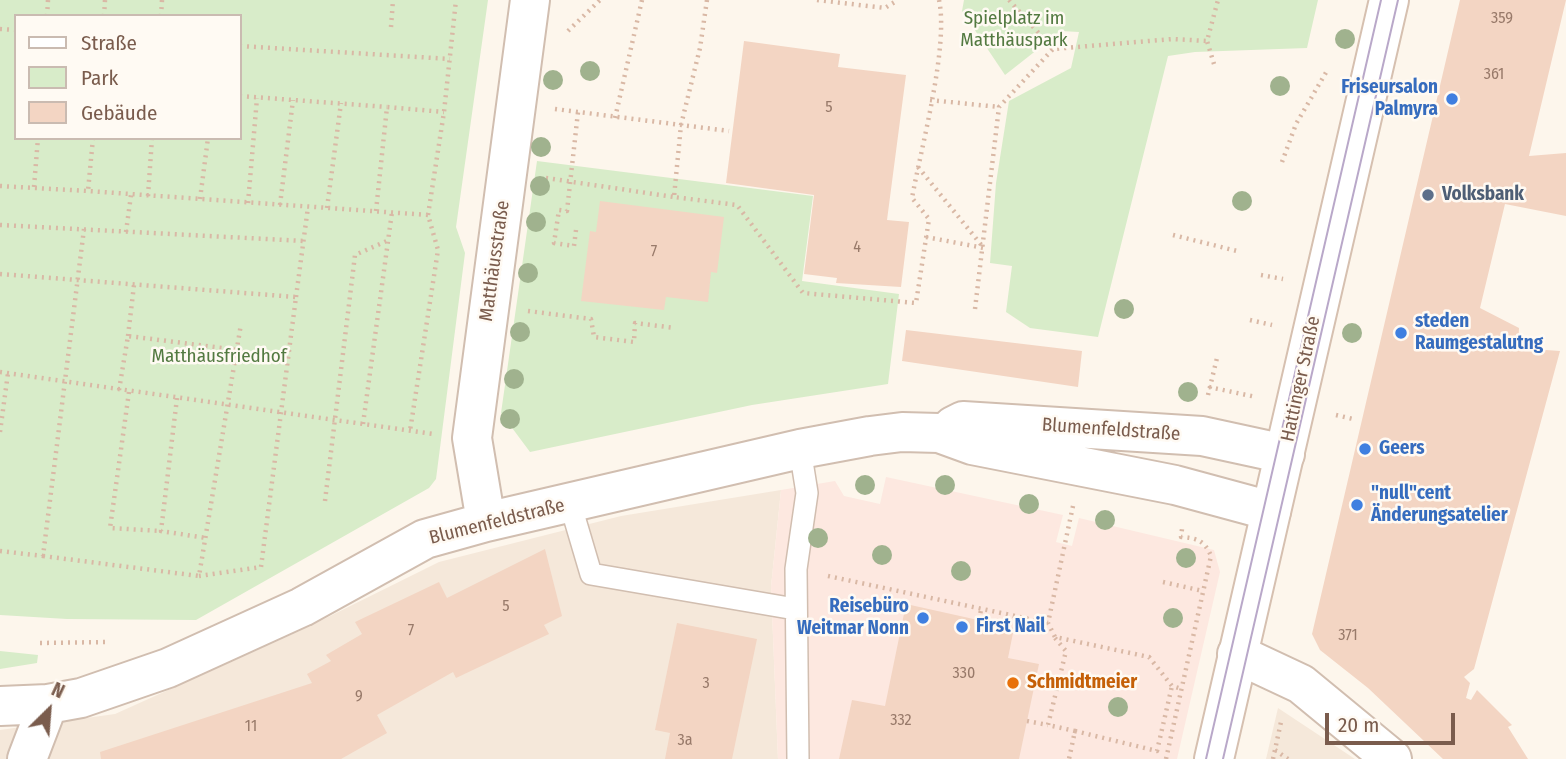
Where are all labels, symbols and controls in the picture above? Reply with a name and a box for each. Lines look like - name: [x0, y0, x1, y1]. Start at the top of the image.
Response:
- park label: Spielplatz im Matthäuspark: [960, 8, 1068, 52]
- house number: 359: [1491, 9, 1513, 29]
- legend: [14, 14, 242, 140]
- text: Straße: [81, 30, 137, 56]
- text: Park: [81, 65, 118, 91]
- house number: 361: [1484, 65, 1504, 85]
- place label: Friseursalon Palmyra: [1341, 77, 1438, 121]
- marker: Friseursalon Palmyra: [1444, 91, 1460, 107]
- house number: 5: [825, 98, 833, 118]
- text: Gebäude: [81, 100, 157, 126]
- place label: Volksbank: [1442, 184, 1524, 206]
- marker: Volksbank: [1420, 187, 1436, 203]
- street label: Matthäusstraße: [475, 199, 515, 323]
- house number: 4: [853, 238, 861, 258]
- house number: 7: [651, 242, 657, 262]
- place label: steden Raumgestalutng: [1415, 311, 1543, 355]
- street label: Hattinger Straße: [1277, 314, 1325, 444]
- marker: steden Raumgestalutng: [1393, 325, 1409, 341]
- park label: Matthäusfriedhof: [151, 346, 287, 368]
- street label: Blumenfeldstraße: [1041, 414, 1181, 446]
- place label: Geers: [1379, 438, 1425, 460]
- marker: Geers: [1357, 441, 1373, 457]
- place label: "null"cent Änderungsatelier: [1371, 483, 1508, 527]
- street label: Blumenfeldstraße: [427, 494, 567, 550]
- marker: "null"cent Änderungsatelier: [1349, 497, 1365, 513]
- place label: Reisebüro Weitmar Nonn: [797, 596, 909, 640]
- house number: 5: [502, 597, 510, 617]
- marker: Reisebüro Weitmar Nonn: [915, 610, 931, 626]
- place label: First Nail: [976, 616, 1046, 638]
- marker: First Nail: [954, 619, 970, 635]
- house number: 7: [408, 621, 414, 641]
- house number: 371: [1338, 626, 1358, 646]
- house number: 330: [953, 664, 975, 684]
- place label: Schmidtmeier: [1027, 672, 1137, 694]
- house number: 3: [702, 674, 710, 694]
- north arrow: [14, 675, 84, 745]
- marker: Schmidtmeier: [1005, 675, 1021, 691]
- text: N: [48, 678, 68, 703]
- house number: 9: [355, 687, 363, 707]
- scale bar: [1328, 700, 1458, 744]
- house number: 332: [890, 711, 912, 731]
- text: 20 m: [1338, 712, 1379, 738]
- house number: 11: [245, 717, 257, 737]
- house number: 3a: [677, 731, 693, 751]

